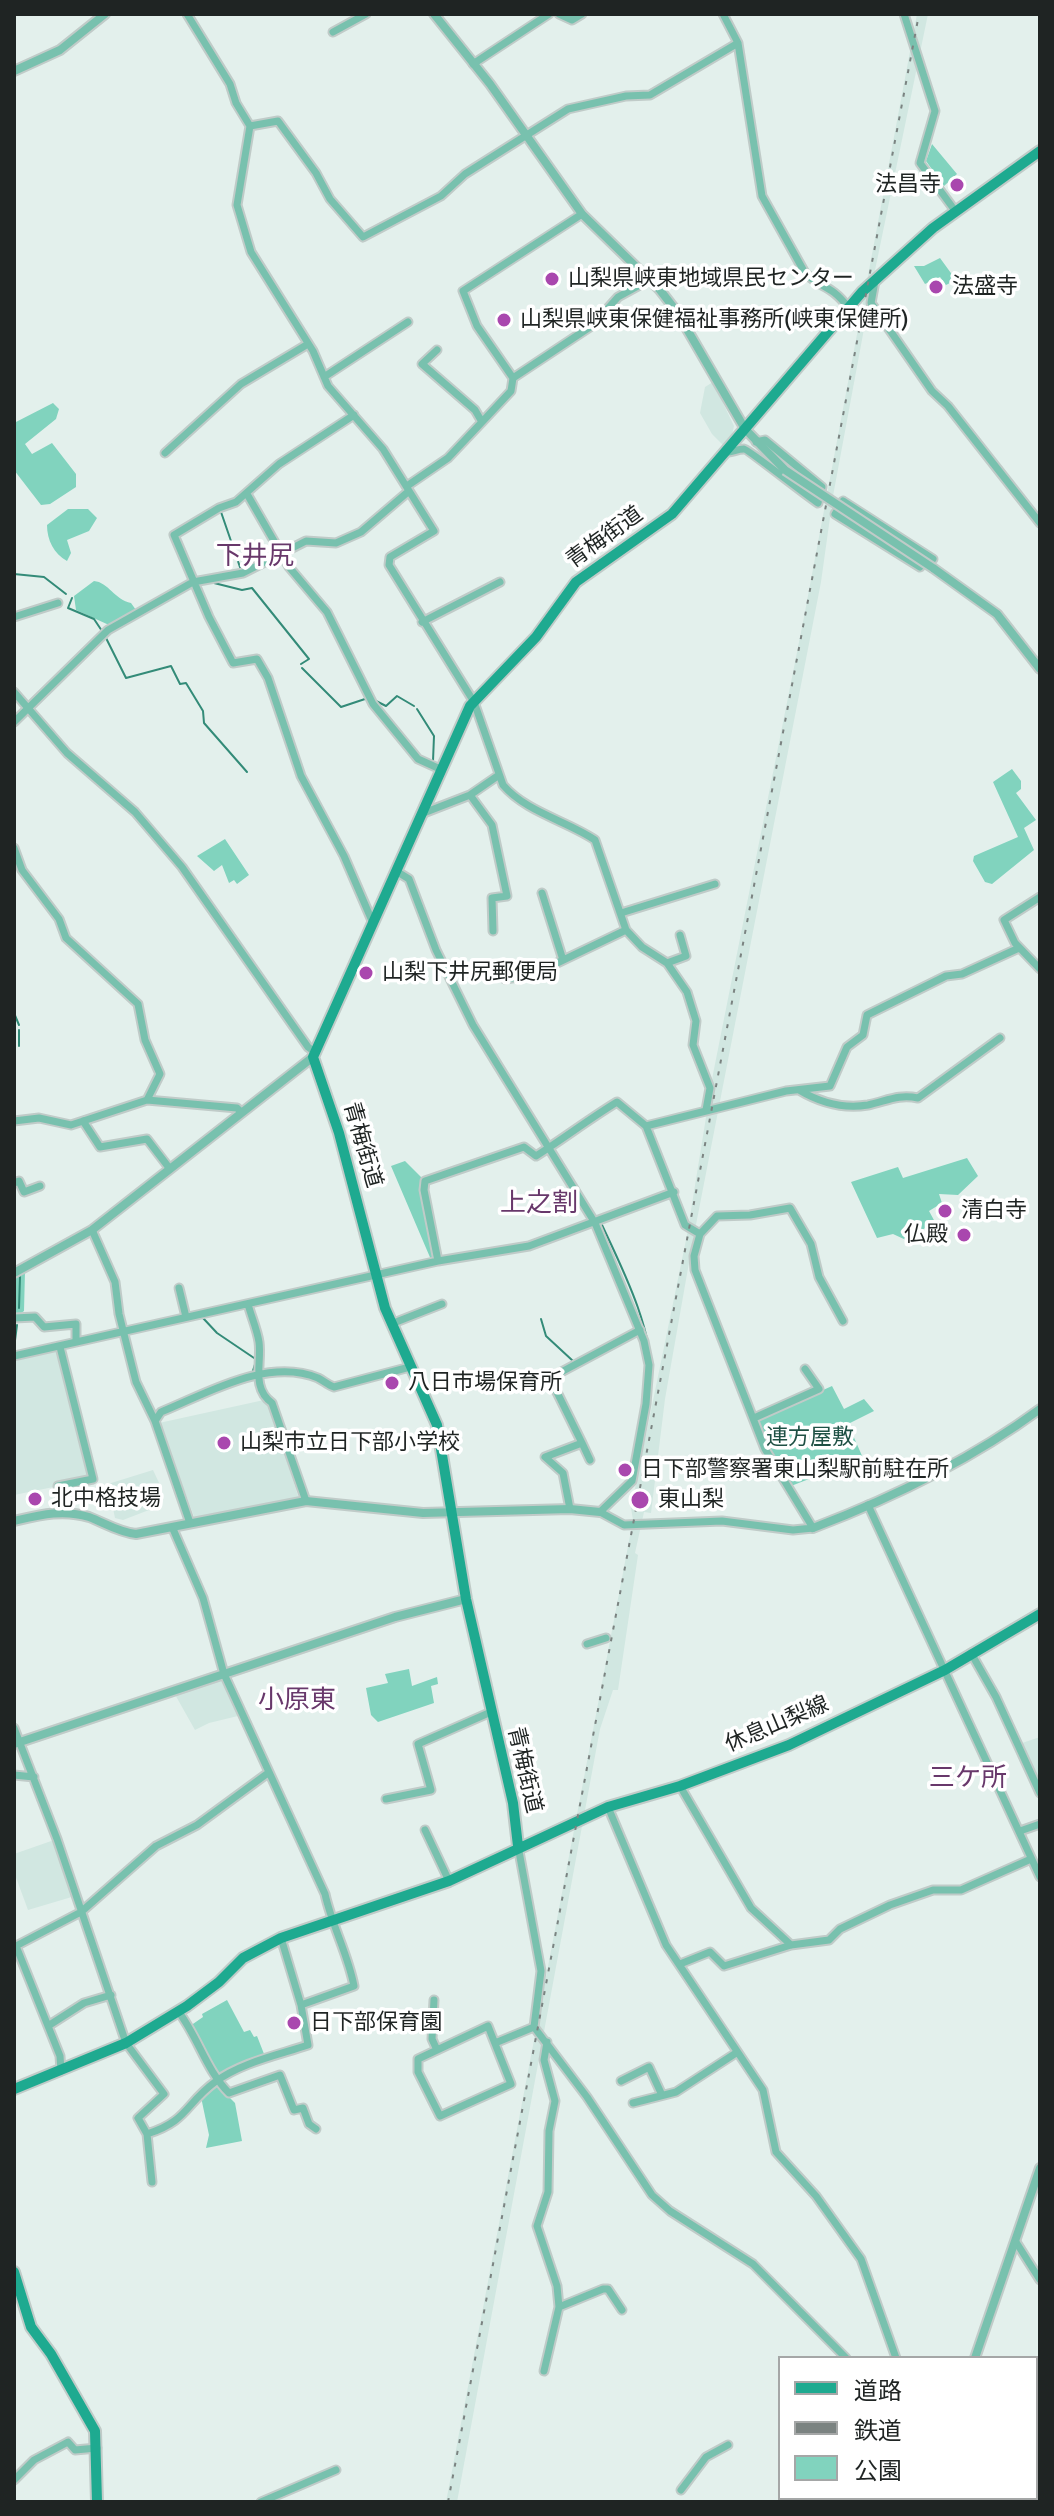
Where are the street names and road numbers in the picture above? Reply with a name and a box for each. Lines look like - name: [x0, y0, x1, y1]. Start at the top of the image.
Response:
- street label: 青梅街道: [562, 501, 648, 575]
- street label: 青梅街道: [337, 1099, 387, 1191]
- street label: 休息山梨線: [721, 1691, 833, 1759]
- street label: 青梅街道: [501, 1724, 547, 1816]

